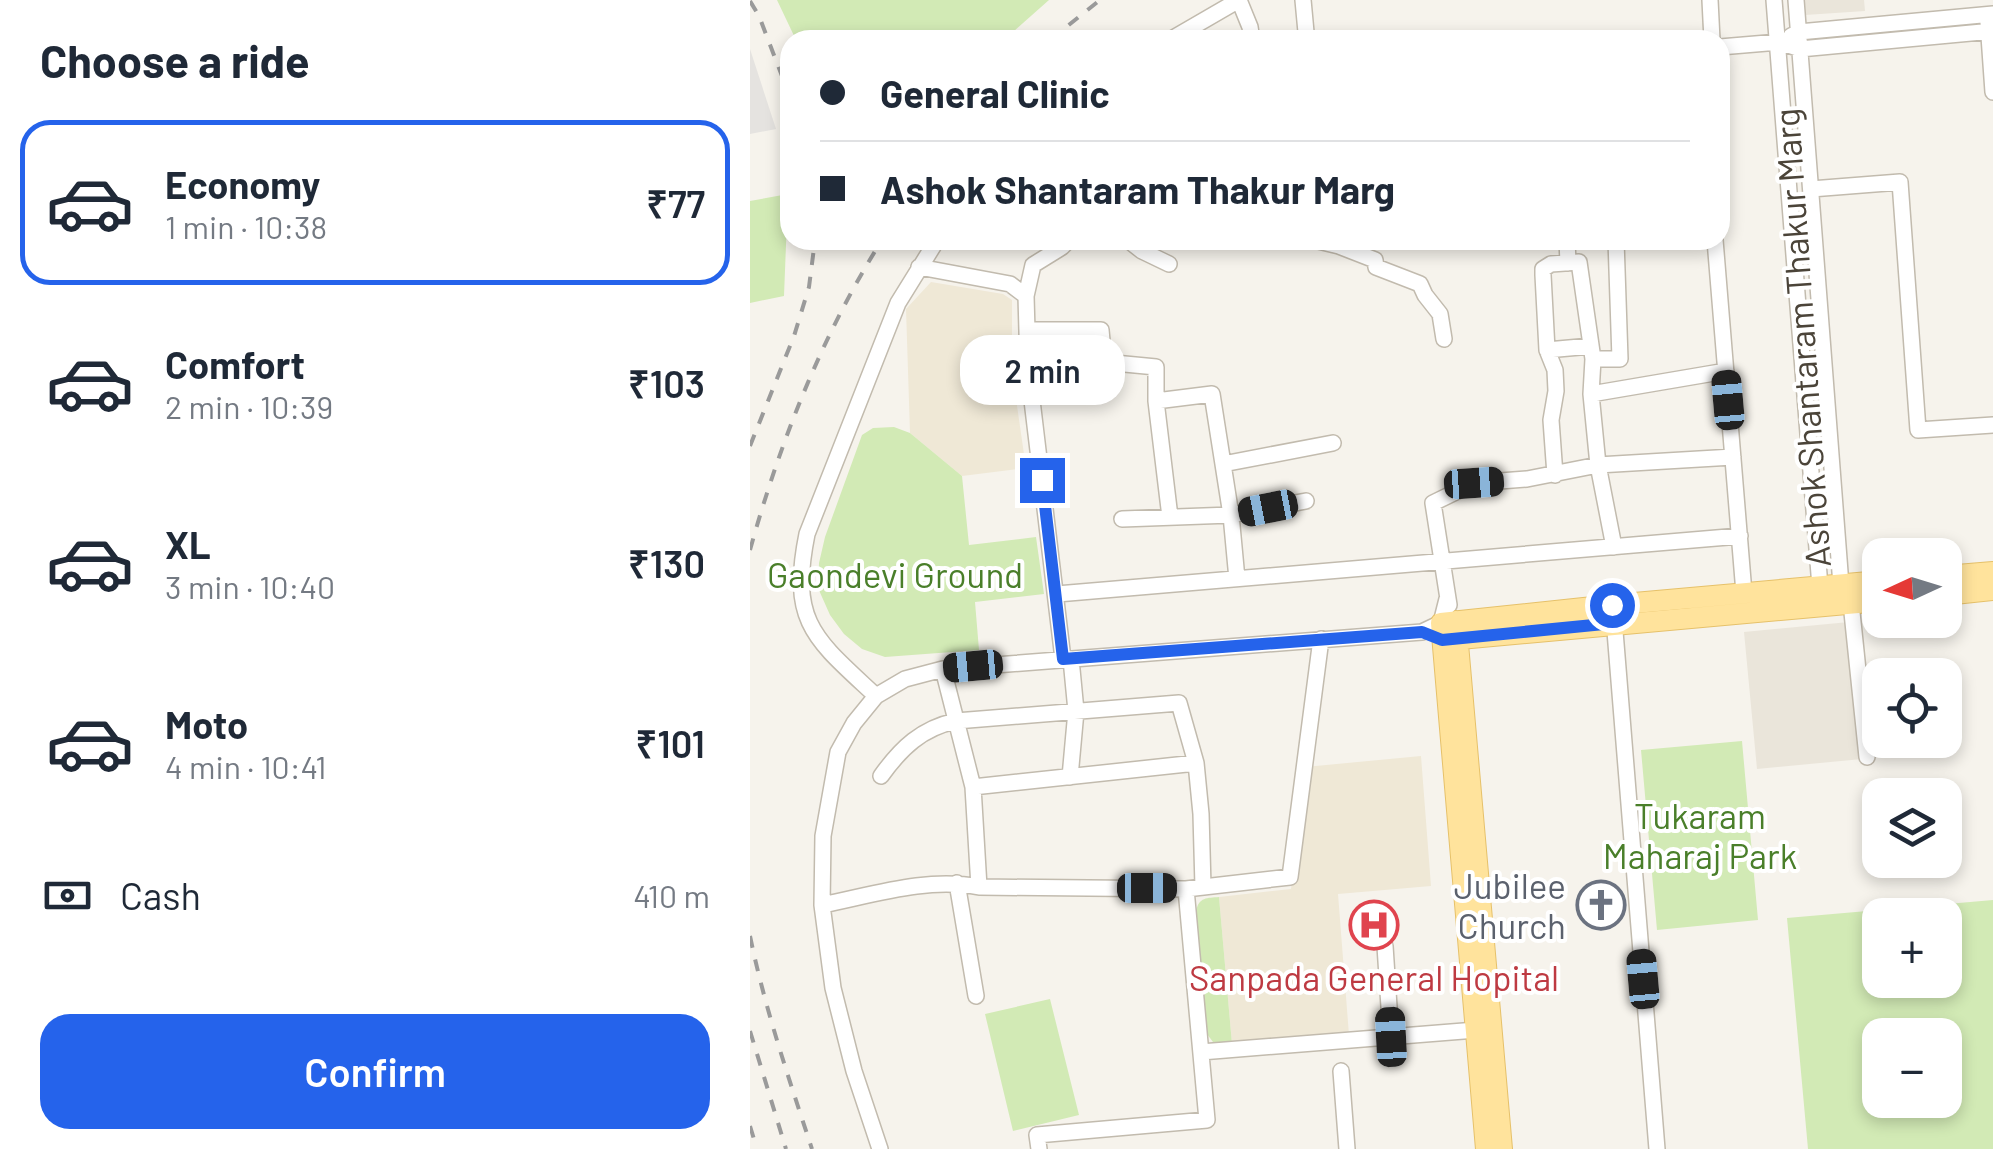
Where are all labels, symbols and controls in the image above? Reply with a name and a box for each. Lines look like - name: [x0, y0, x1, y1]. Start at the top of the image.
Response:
- text: Choose a ride: [40, 33, 310, 87]
- text: General Clinic: [880, 70, 1110, 116]
- street label: Ashok Shantaram Thakur Marg: [1764, 107, 1838, 569]
- icon: car: [45, 158, 135, 248]
- text: Economy: [165, 161, 320, 207]
- text: Ashok Shantaram Thakur Marg: [880, 166, 1395, 212]
- text: ₹77: [646, 180, 705, 226]
- text: 1 min · 10:38: [165, 207, 327, 245]
- callout: 2 min: [960, 335, 1124, 405]
- icon: car: [45, 338, 135, 428]
- text: Comfort: [165, 341, 305, 387]
- text: 2 min: [1004, 351, 1081, 389]
- text: ₹103: [628, 360, 705, 406]
- car: [1710, 369, 1746, 431]
- text: 2 min · 10:39: [165, 387, 333, 425]
- route end: [1020, 458, 1065, 503]
- car: [1443, 466, 1505, 500]
- car: [1236, 488, 1300, 528]
- icon: car: [45, 518, 135, 608]
- text: XL: [165, 521, 211, 567]
- north arrow: [1862, 538, 1962, 638]
- map controls: [1862, 538, 1962, 1118]
- text: ₹130: [628, 540, 705, 586]
- park label: Gaondevi Ground: [767, 553, 1023, 595]
- text: 3 min · 10:40: [165, 567, 335, 605]
- route start: [1590, 583, 1635, 628]
- car: [942, 648, 1004, 684]
- button: locate: [1862, 658, 1962, 758]
- icon: car: [45, 698, 135, 788]
- text: Moto: [165, 701, 248, 747]
- text: ₹101: [635, 720, 705, 766]
- text: 4 min · 10:41: [165, 747, 326, 785]
- button: layers: [1862, 778, 1962, 878]
- park label: Tukaram Maharaj Park: [1603, 794, 1797, 876]
- place label: Jubilee Church: [1454, 864, 1566, 946]
- icon: cash: [40, 868, 95, 923]
- text: Cash: [120, 872, 201, 918]
- car: [1117, 873, 1177, 903]
- text: 410 m: [633, 876, 710, 914]
- church icon: Jubilee Church: [1575, 879, 1627, 931]
- button: +: [1862, 898, 1962, 998]
- hospital icon: Sanpada General Hopital: [1348, 899, 1400, 951]
- car: [1625, 948, 1661, 1010]
- place label: Sanpada General Hopital: [1189, 956, 1559, 998]
- car: [1374, 1006, 1408, 1068]
- button: Confirm: [40, 1014, 710, 1129]
- button: −: [1862, 1018, 1962, 1118]

